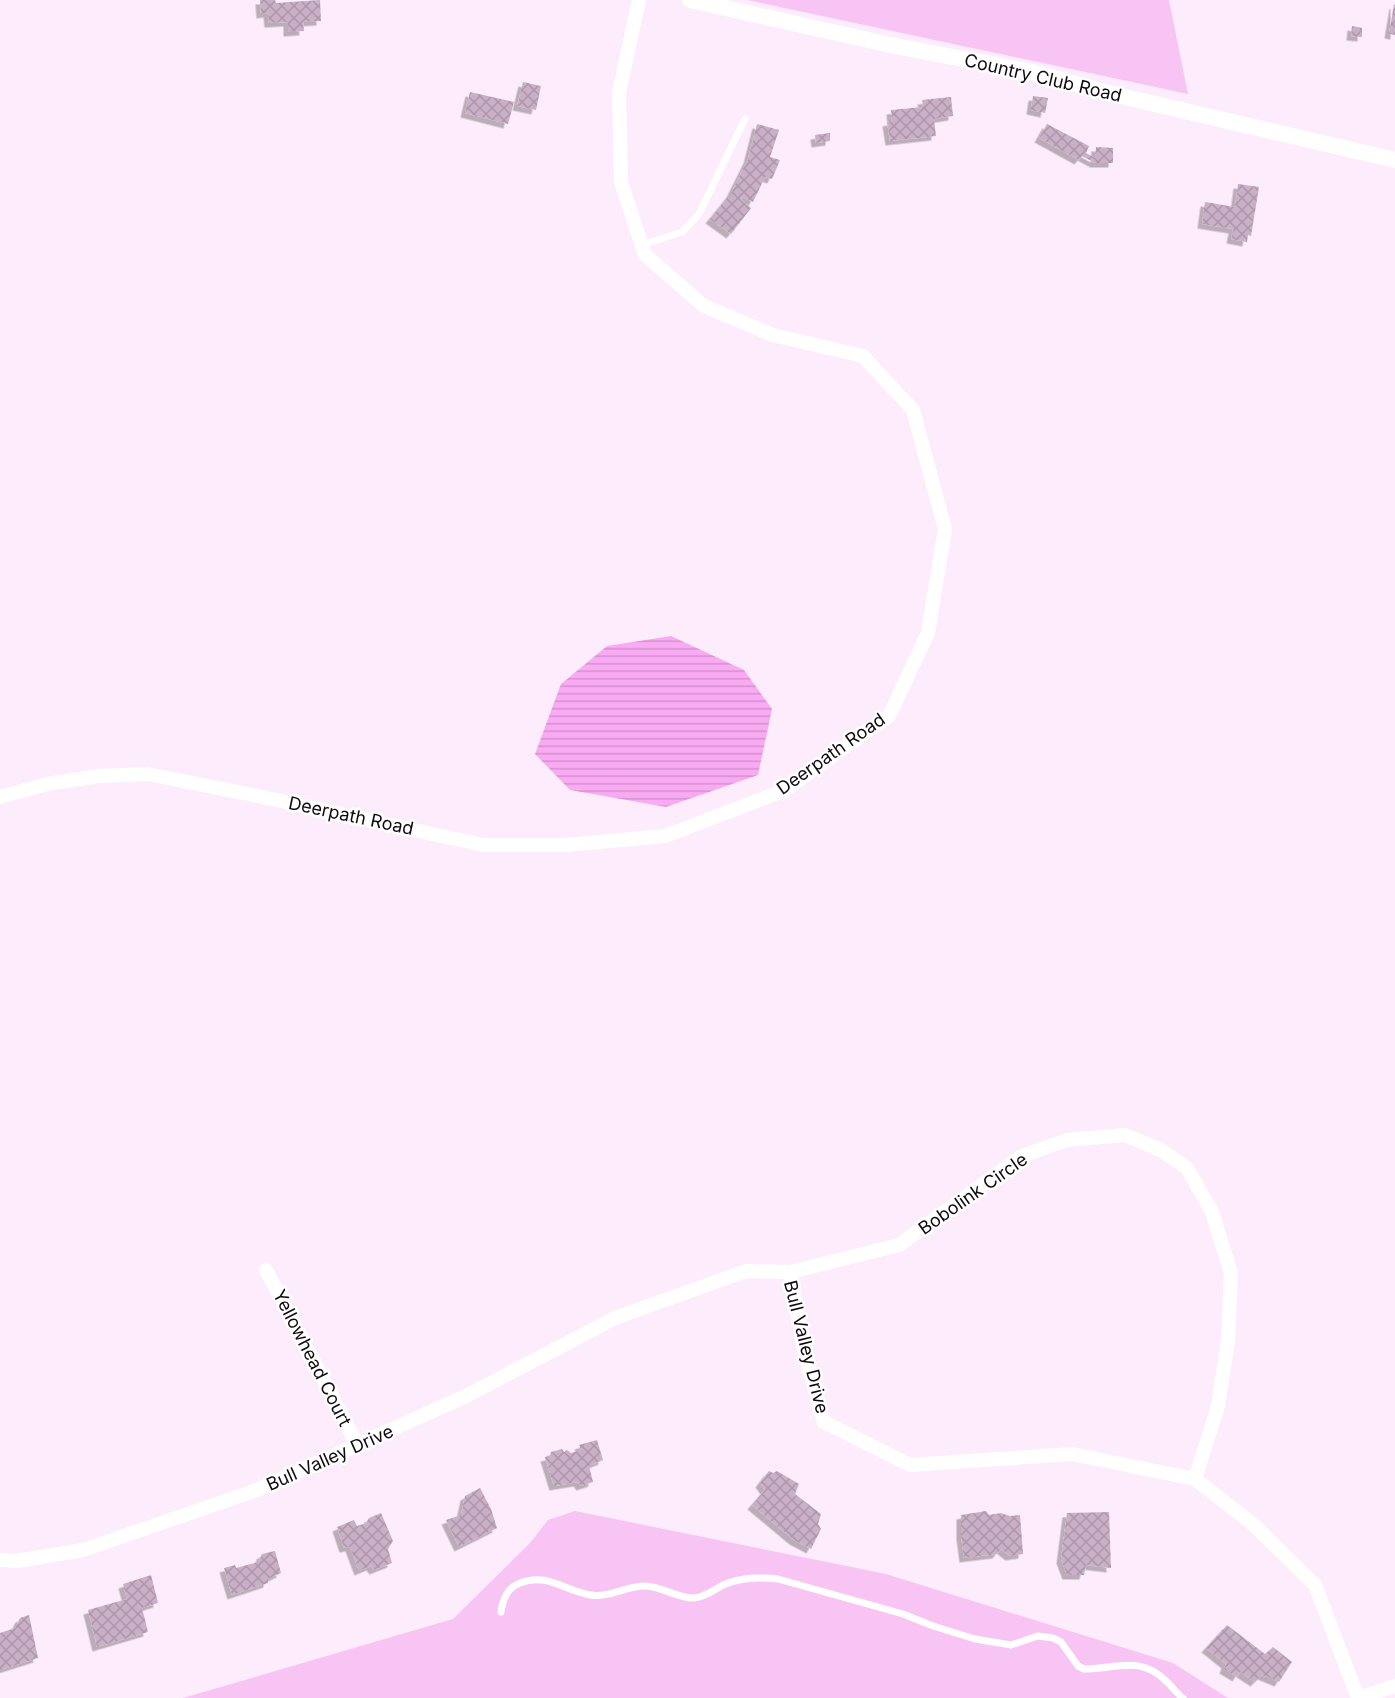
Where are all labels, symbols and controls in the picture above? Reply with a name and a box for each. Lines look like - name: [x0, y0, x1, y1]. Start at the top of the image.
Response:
- street label: Country Club Road: [962, 49, 1124, 106]
- street label: Deerpath Road: [773, 708, 889, 799]
- street label: Deerpath Road: [287, 792, 416, 839]
- street label: Bobolink Circle: [914, 1148, 1031, 1239]
- street label: Bull Valley Drive: [780, 1278, 833, 1416]
- street label: Yellowhead Court: [269, 1286, 356, 1430]
- street label: Bull Valley Drive: [263, 1420, 396, 1495]

